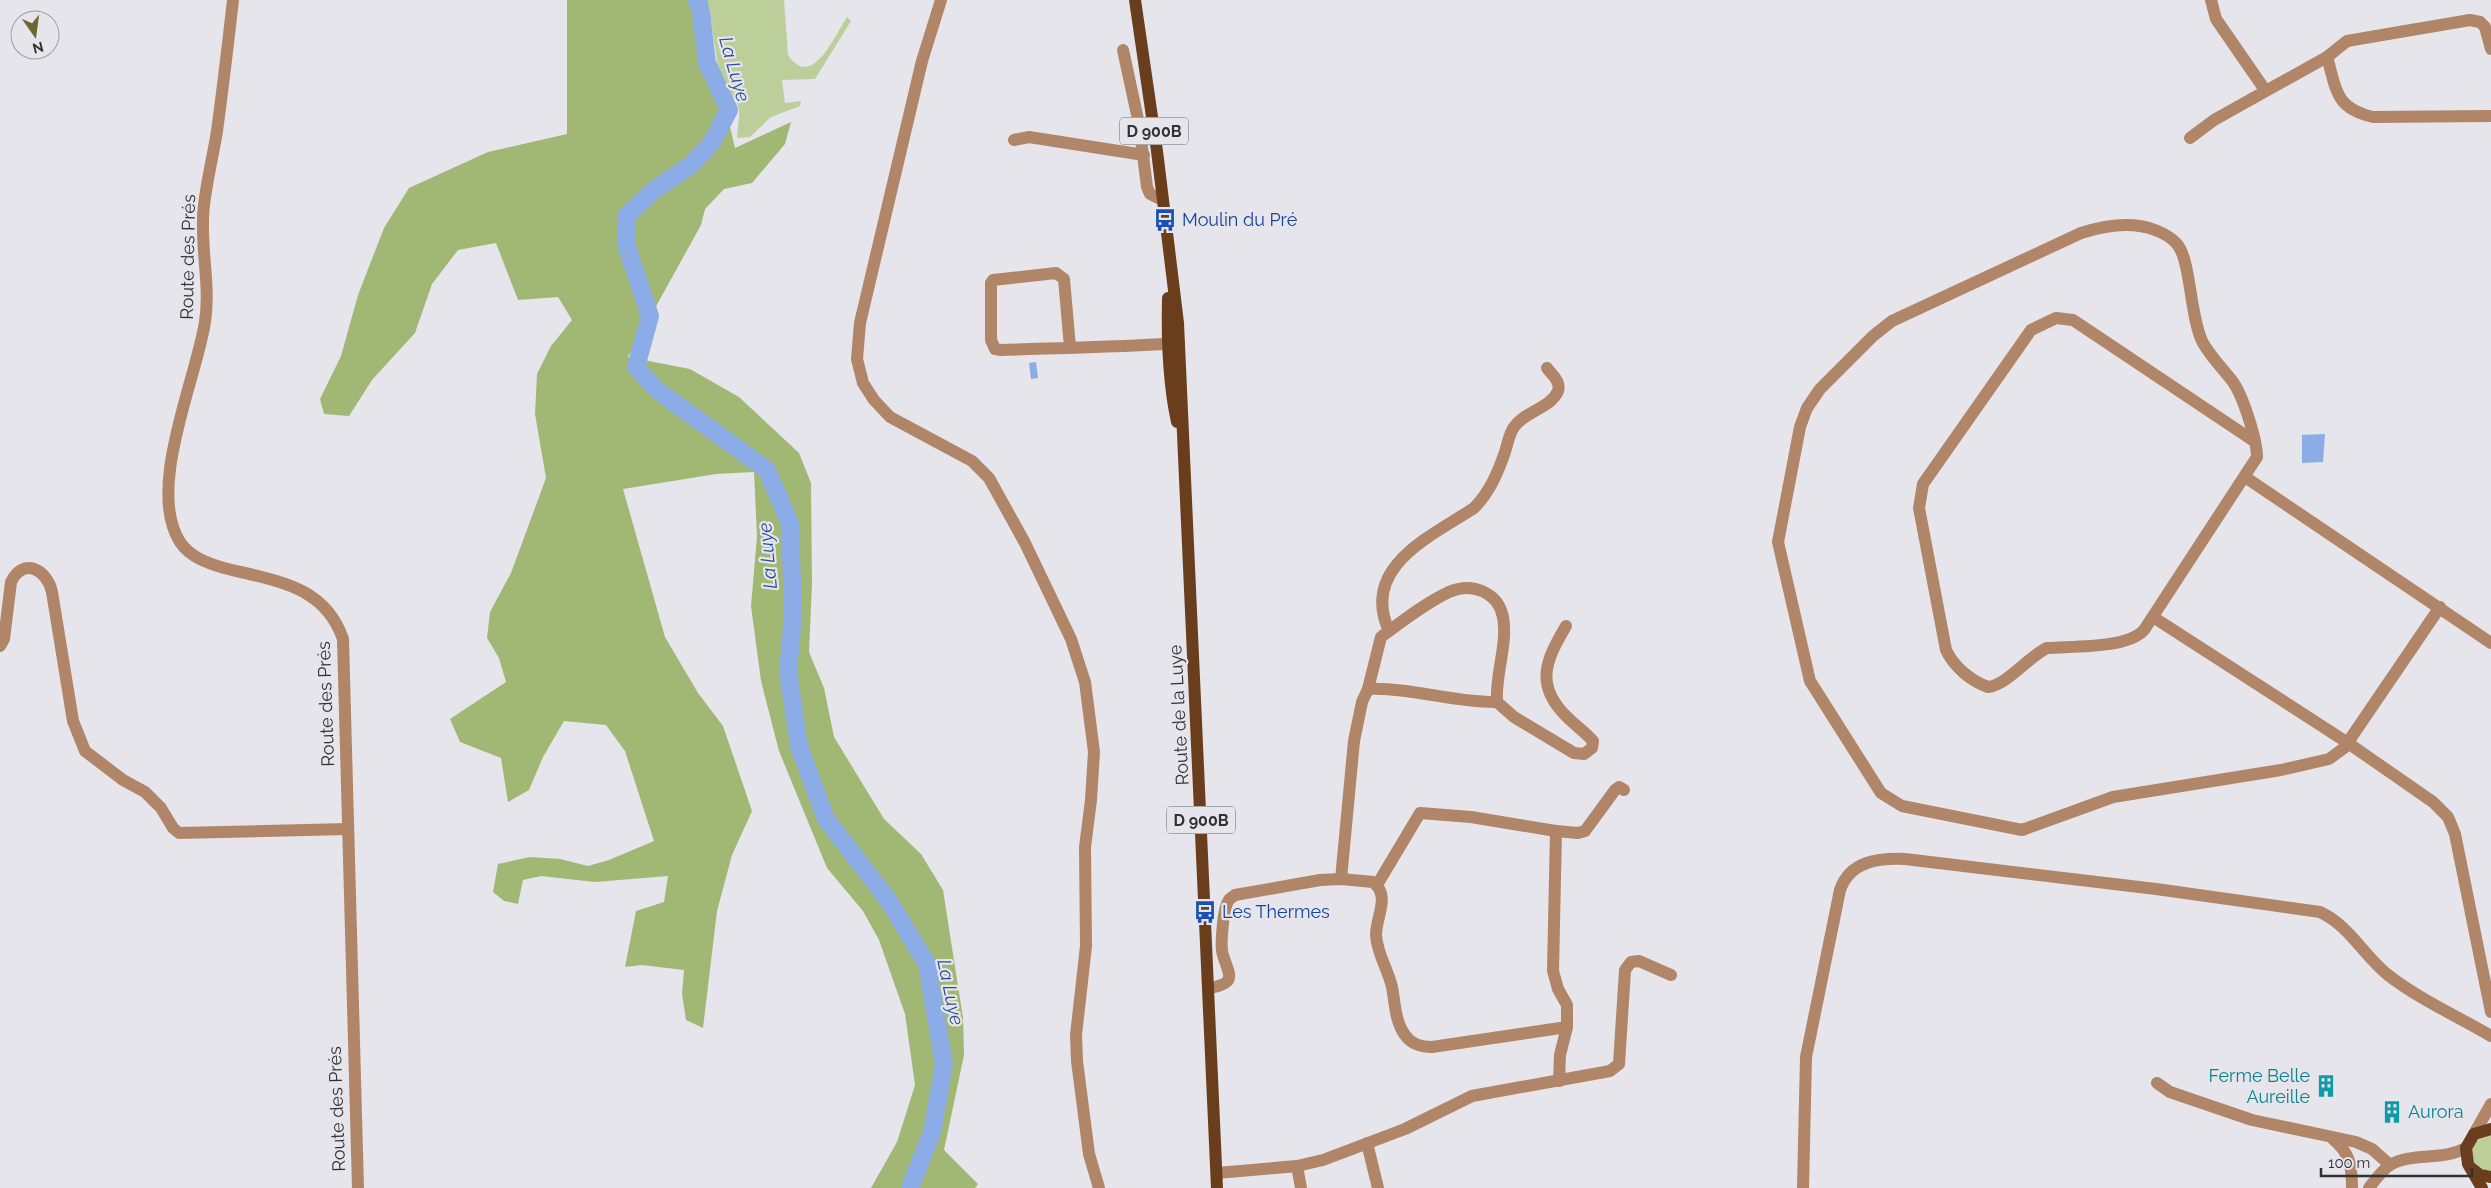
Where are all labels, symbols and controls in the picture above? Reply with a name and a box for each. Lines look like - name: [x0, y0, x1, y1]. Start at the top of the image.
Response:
- north arrow: [10, 10, 60, 60]
- water label: La Luye: [715, 34, 755, 104]
- text: N: [31, 39, 45, 57]
- road number: D 900B: [1120, 118, 1188, 144]
- street label: Route des Prés: [176, 194, 199, 320]
- bus stop icon: Moulin du Pré: [1152, 207, 1178, 233]
- place label: Moulin du Pré: [1182, 209, 1298, 230]
- water label: La Luye: [753, 522, 781, 590]
- street label: Route des Prés: [313, 641, 338, 767]
- street label: Route de la Luye: [1164, 644, 1193, 786]
- road number: D 900B: [1167, 806, 1235, 834]
- bus stop icon: Les Thermes: [1192, 899, 1218, 925]
- place label: Les Thermes: [1222, 901, 1330, 922]
- water label: La Luye: [933, 957, 969, 1027]
- street label: Route des Prés: [324, 1046, 349, 1172]
- place label: Ferme Belle Aureille: [2208, 1065, 2310, 1107]
- building icon: Ferme Belle Aureille: [2313, 1073, 2339, 1099]
- building icon: Aurora: [2379, 1099, 2405, 1125]
- place label: Aurora: [2408, 1101, 2464, 1122]
- scale bar: [2321, 1146, 2472, 1178]
- text: 100 m: [2328, 1154, 2370, 1172]

